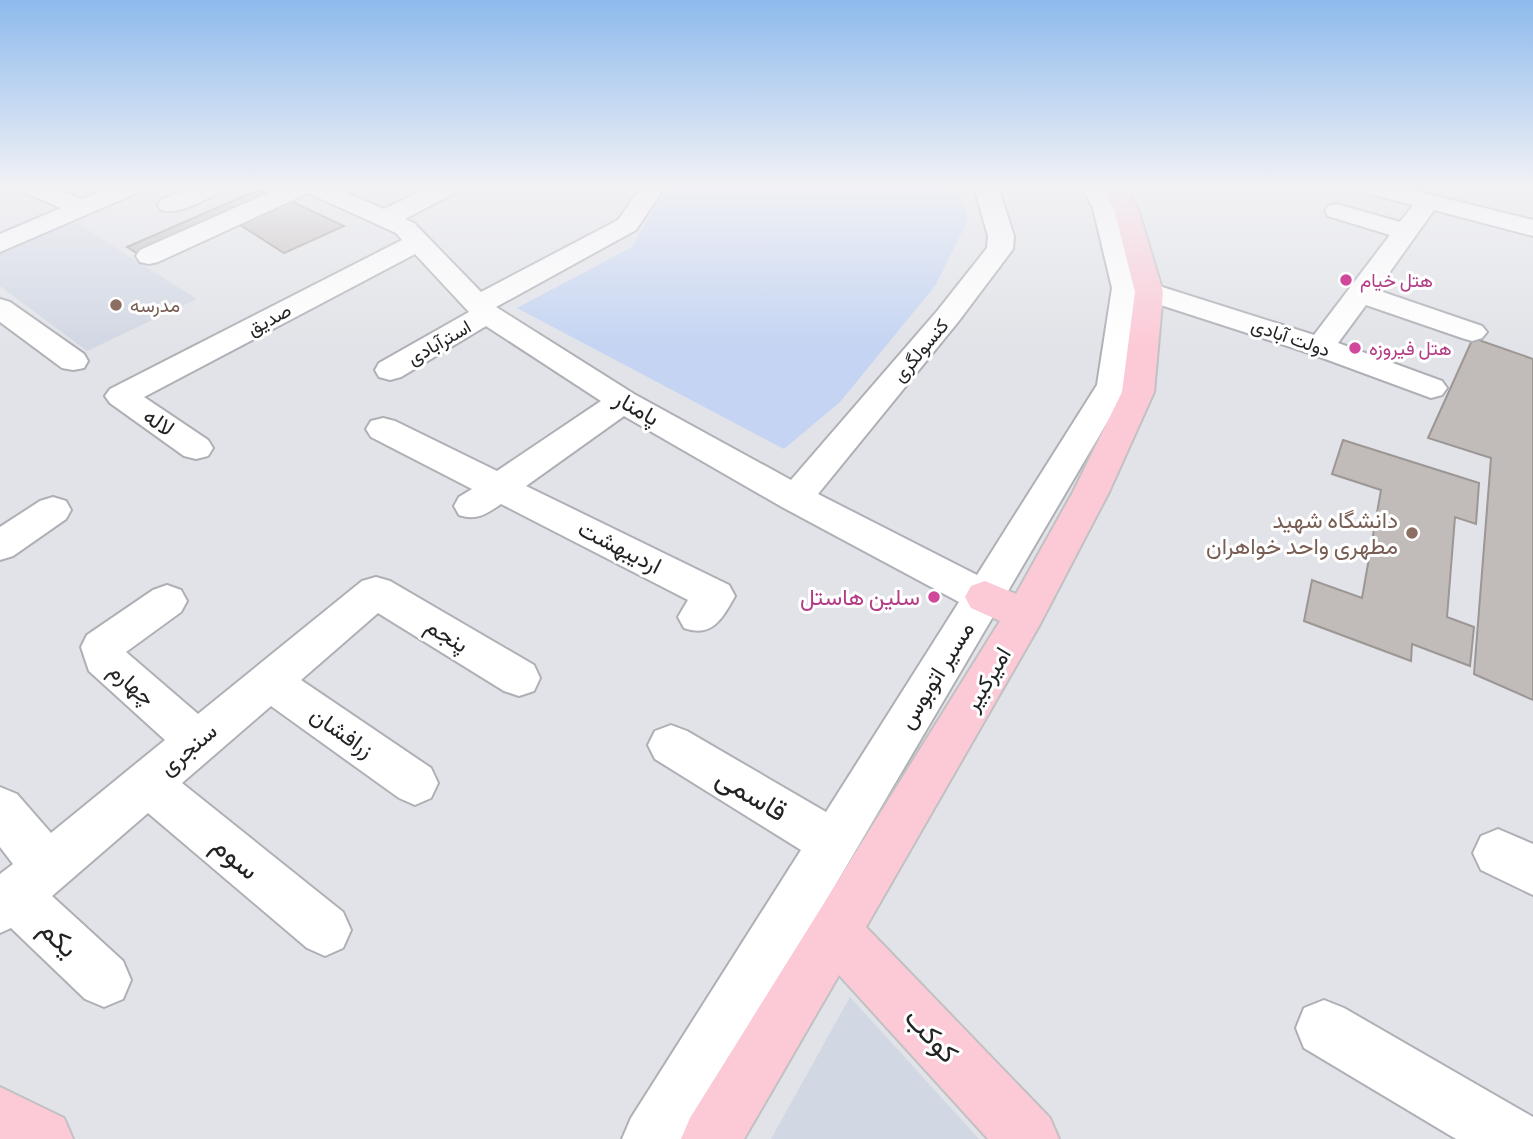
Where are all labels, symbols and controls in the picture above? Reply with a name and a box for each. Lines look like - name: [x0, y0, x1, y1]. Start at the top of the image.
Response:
- place label: هتل خیام: [1360, 268, 1433, 293]
- marker: هتل خیام: [1338, 272, 1354, 288]
- place label: مدرسه: [130, 293, 180, 317]
- marker: مدرسه: [108, 297, 124, 313]
- street label: صدیق: [243, 297, 295, 341]
- street label: دولت آبادی: [1248, 312, 1334, 362]
- street label: کنسولگری: [887, 313, 953, 387]
- street label: استرآبادی: [403, 314, 475, 370]
- place label: هتل فیروزه: [1369, 336, 1452, 360]
- marker: هتل فیروزه: [1347, 340, 1363, 356]
- street label: پامنار: [608, 383, 665, 434]
- street label: لاله: [139, 401, 180, 442]
- place label: دانشگاه شهید مطهری واحد خواهران: [1206, 505, 1398, 561]
- street label: اردیبهشت: [573, 513, 667, 581]
- marker: دانشگاه شهید مطهری واحد خواهران: [1404, 525, 1420, 541]
- place label: سلین هاستل: [800, 582, 920, 611]
- marker: سلین هاستل: [926, 589, 942, 605]
- street label: پنجم: [419, 611, 474, 660]
- street label: مسیر اتوبوس: [891, 616, 981, 734]
- street label: امیرکبیر: [956, 641, 1018, 717]
- street label: چهارم: [102, 655, 162, 713]
- street label: زرافشان: [304, 699, 380, 765]
- street label: سنجری: [153, 716, 223, 782]
- street label: قاسمی: [710, 759, 794, 828]
- street label: سوم: [204, 827, 267, 888]
- street label: یکم: [31, 911, 86, 966]
- street label: کوکب: [897, 1000, 967, 1070]

